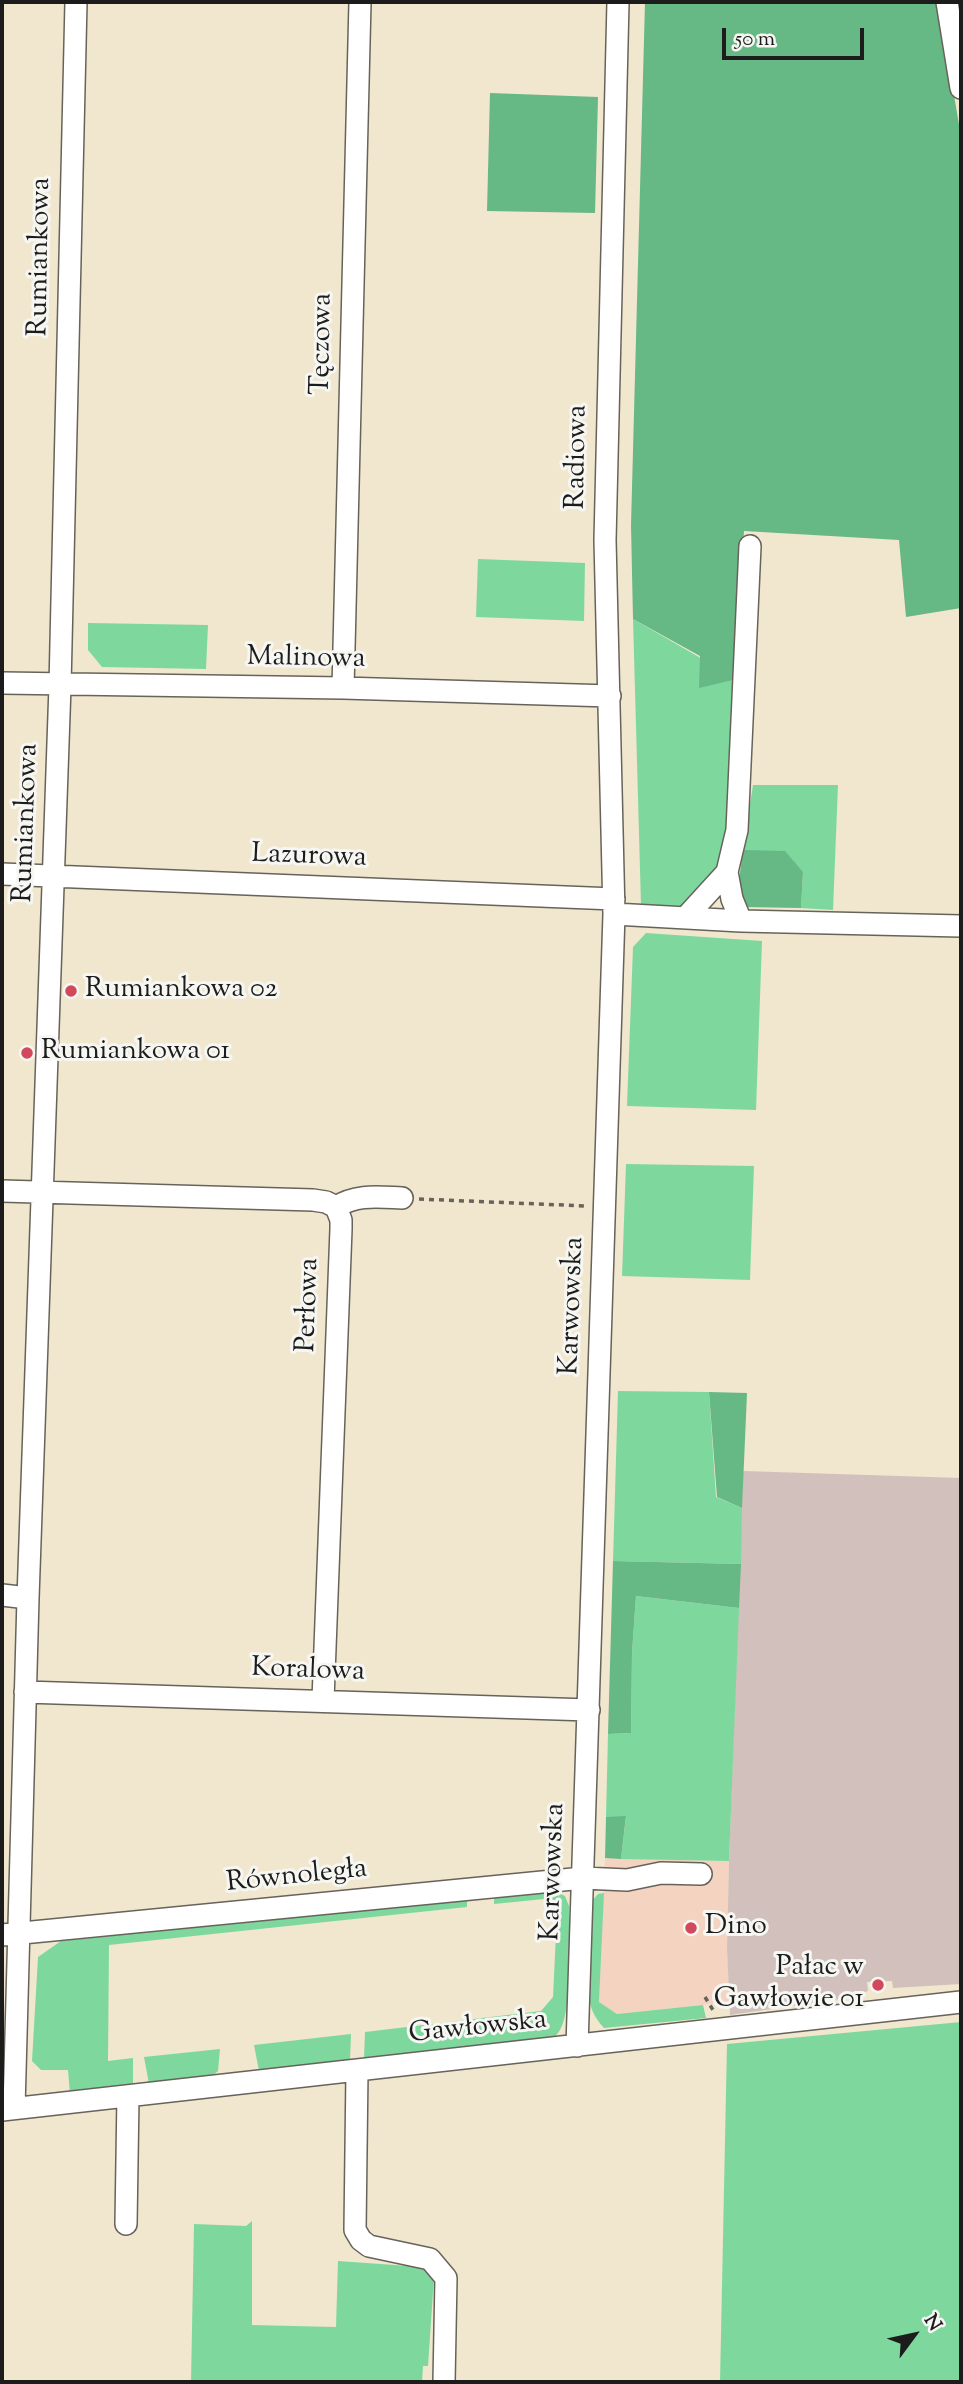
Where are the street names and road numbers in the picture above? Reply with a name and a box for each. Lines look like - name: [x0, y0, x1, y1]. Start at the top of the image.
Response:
- street label: Rumiankowa: [24, 177, 60, 337]
- street label: Tęczowa: [306, 293, 342, 395]
- street label: Radiowa: [561, 404, 597, 510]
- street label: Malinowa: [246, 642, 366, 678]
- street label: Rumiankowa: [8, 743, 48, 903]
- street label: Lazurowa: [251, 839, 367, 877]
- street label: Karwowska: [555, 1236, 593, 1376]
- street label: Perłowa: [292, 1257, 328, 1353]
- street label: Koralowa: [251, 1653, 365, 1691]
- street label: Karwowska: [536, 1802, 574, 1942]
- street label: Równoległa: [225, 1854, 369, 1902]
- street label: Gawłowska: [407, 2005, 549, 2053]

